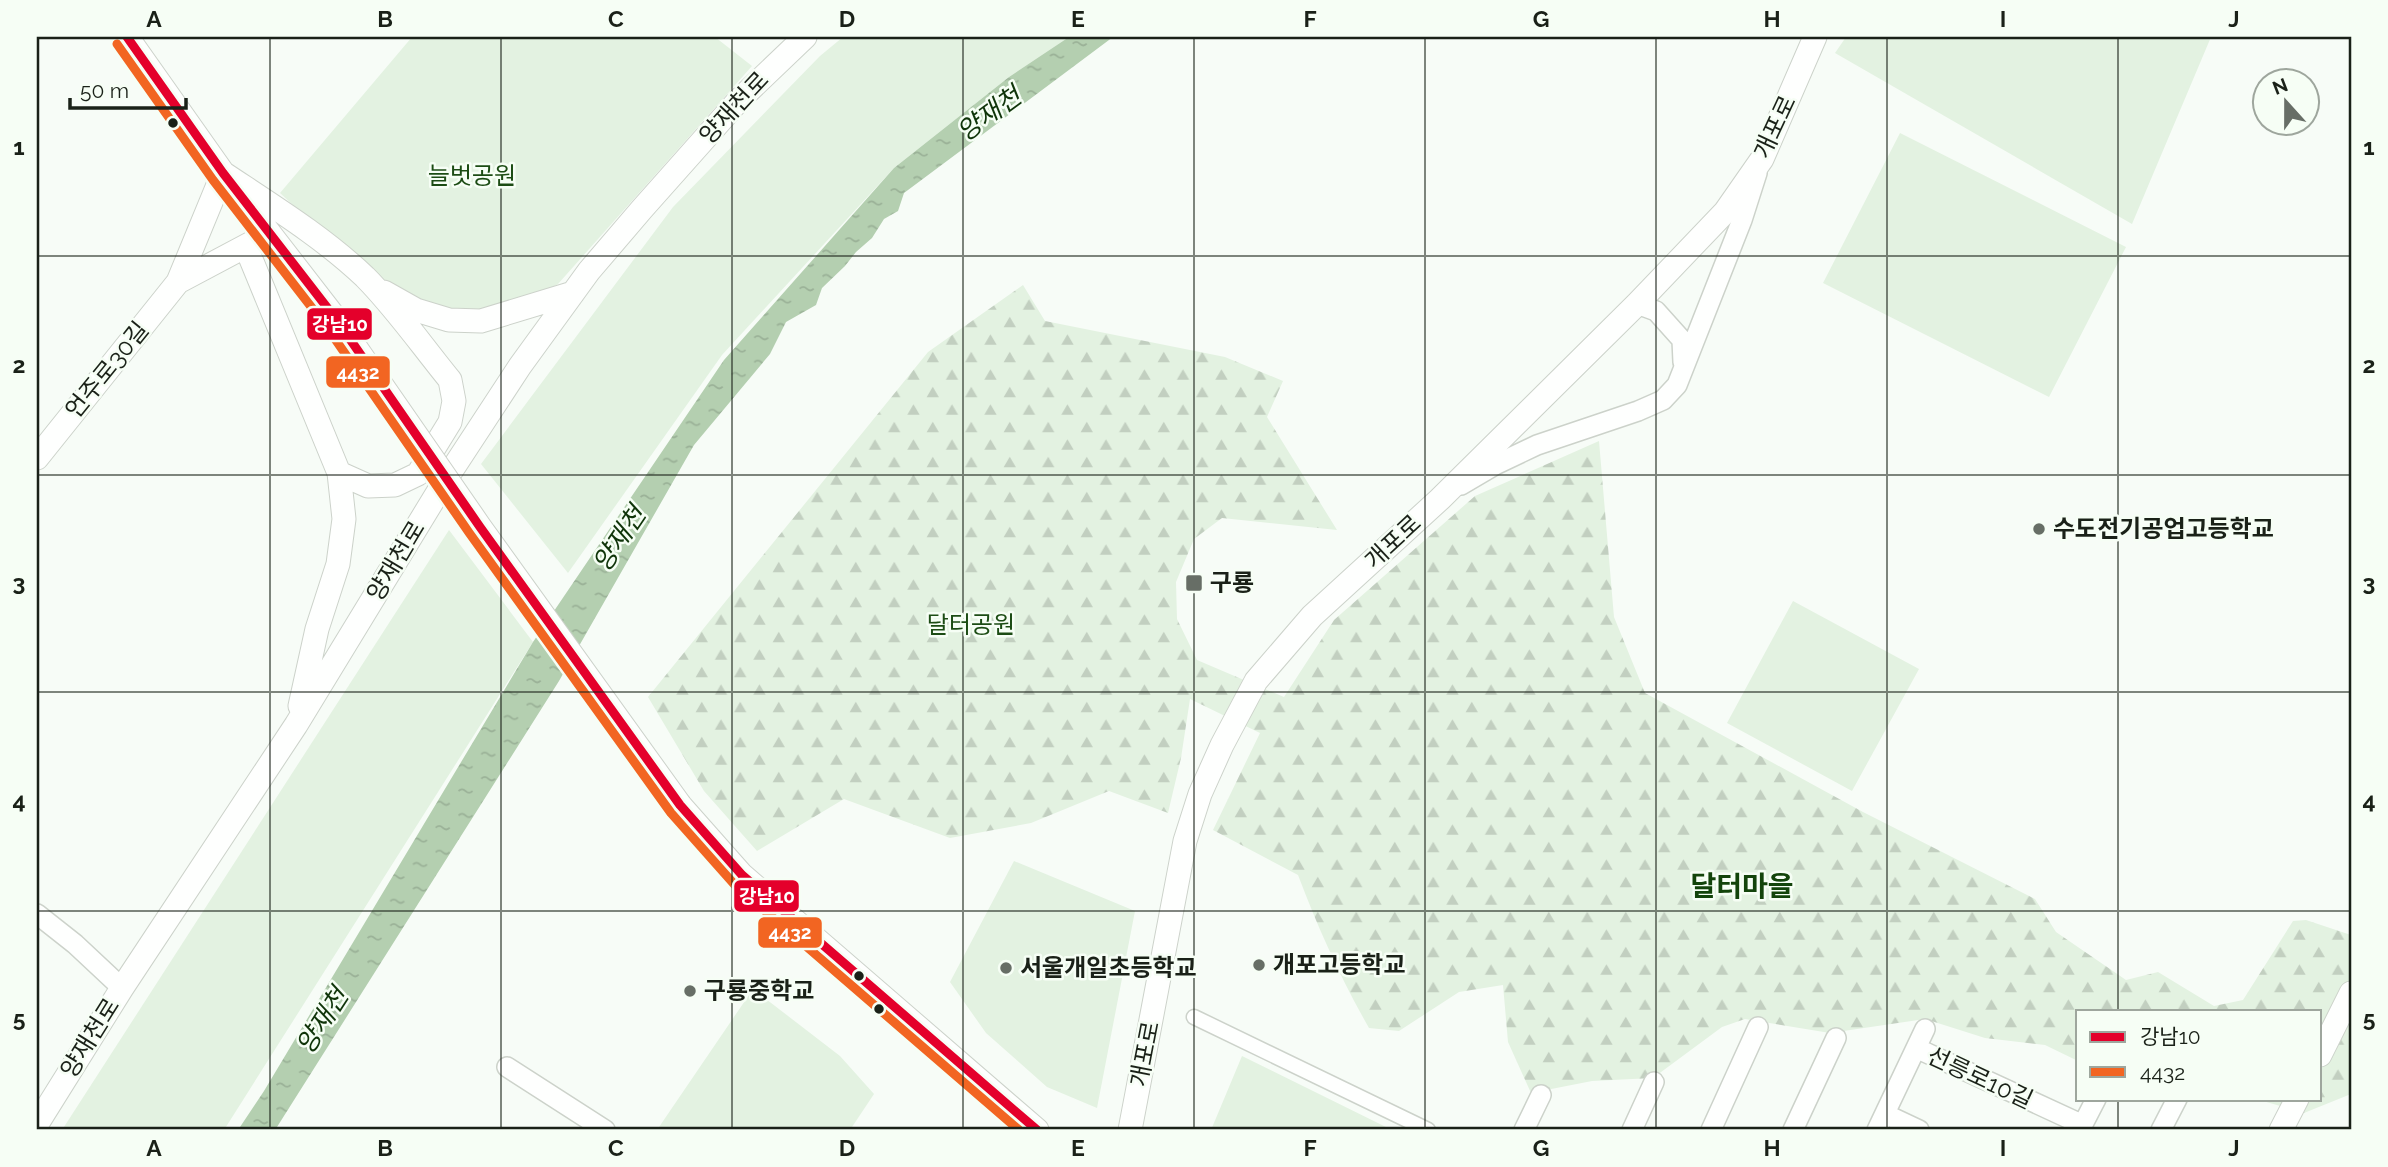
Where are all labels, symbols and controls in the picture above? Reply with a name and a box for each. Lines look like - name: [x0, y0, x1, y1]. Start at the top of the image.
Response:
- text: A: [146, 5, 162, 32]
- text: B: [377, 5, 393, 32]
- text: C: [608, 5, 624, 32]
- text: D: [839, 5, 855, 32]
- text: E: [1071, 5, 1085, 32]
- text: F: [1303, 5, 1317, 32]
- text: G: [1533, 5, 1549, 32]
- text: H: [1763, 5, 1781, 32]
- text: I: [2000, 5, 2006, 32]
- text: J: [2228, 5, 2240, 32]
- street label: 양재천로: [693, 65, 774, 150]
- scale bar: [70, 66, 186, 110]
- north arrow: [2252, 66, 2322, 136]
- text: N: [2269, 73, 2291, 99]
- text: 50 m: [80, 78, 129, 103]
- water label: 양재천: [951, 79, 1029, 147]
- street label: 개포로: [1747, 91, 1802, 163]
- unlabelled marker: [166, 116, 180, 130]
- text: 1: [13, 133, 25, 160]
- text: 1: [2363, 133, 2375, 160]
- park label: 늘벗공원: [428, 161, 516, 190]
- line badge: 강남10: [306, 307, 373, 341]
- text: 강남10: [312, 313, 368, 335]
- street label: 언주로30길: [59, 316, 154, 424]
- text: 2: [13, 351, 25, 378]
- text: 2: [2363, 351, 2375, 378]
- line badge: 4432: [325, 355, 391, 389]
- text: 4432: [336, 361, 380, 383]
- water label: 양재천: [586, 498, 653, 577]
- street label: 개포로: [1359, 508, 1427, 575]
- place label: 수도전기공업고등학교: [2053, 514, 2274, 543]
- street label: 양재천로: [360, 515, 431, 606]
- marker: 수도전기공업고등학교: [2031, 521, 2047, 537]
- place label: 구룡: [1210, 568, 1254, 597]
- text: 3: [13, 569, 25, 596]
- text: 3: [2363, 569, 2375, 596]
- marker: 구룡: [1184, 573, 1204, 593]
- park label: 달터공원: [927, 610, 1015, 639]
- text: 4: [12, 787, 26, 814]
- text: 4: [2362, 787, 2376, 814]
- district label: 달터마을: [1690, 870, 1794, 903]
- line badge: 강남10: [733, 879, 800, 913]
- text: 강남10: [739, 885, 795, 907]
- line badge: 4432: [757, 916, 823, 949]
- text: 4432: [768, 921, 812, 943]
- place label: 개포고등학교: [1273, 950, 1405, 979]
- place label: 서울개일초등학교: [1020, 953, 1197, 982]
- marker: 개포고등학교: [1251, 957, 1267, 973]
- marker: 서울개일초등학교: [998, 960, 1014, 976]
- unlabelled marker: [852, 969, 866, 983]
- place label: 구룡중학교: [704, 976, 814, 1005]
- water label: 양재천: [290, 980, 356, 1059]
- marker: 구룡중학교: [682, 983, 698, 999]
- street label: 양재천로: [54, 993, 125, 1083]
- unlabelled marker: [872, 1002, 886, 1016]
- text: 5: [13, 1005, 26, 1032]
- text: 5: [2363, 1005, 2376, 1032]
- legend: [2076, 1010, 2322, 1100]
- street label: 개포로: [1124, 1019, 1165, 1089]
- text: 강남10: [2140, 1024, 2200, 1049]
- street label: 선릉로10길: [1923, 1040, 2038, 1115]
- text: 4432: [2140, 1060, 2185, 1085]
- text: A: [146, 1134, 162, 1161]
- text: B: [377, 1134, 393, 1161]
- text: C: [608, 1134, 624, 1161]
- text: D: [839, 1134, 855, 1161]
- text: E: [1071, 1134, 1085, 1161]
- text: F: [1303, 1134, 1317, 1161]
- text: G: [1533, 1134, 1549, 1161]
- text: H: [1763, 1134, 1781, 1161]
- text: I: [2000, 1134, 2006, 1161]
- text: J: [2228, 1134, 2240, 1161]

